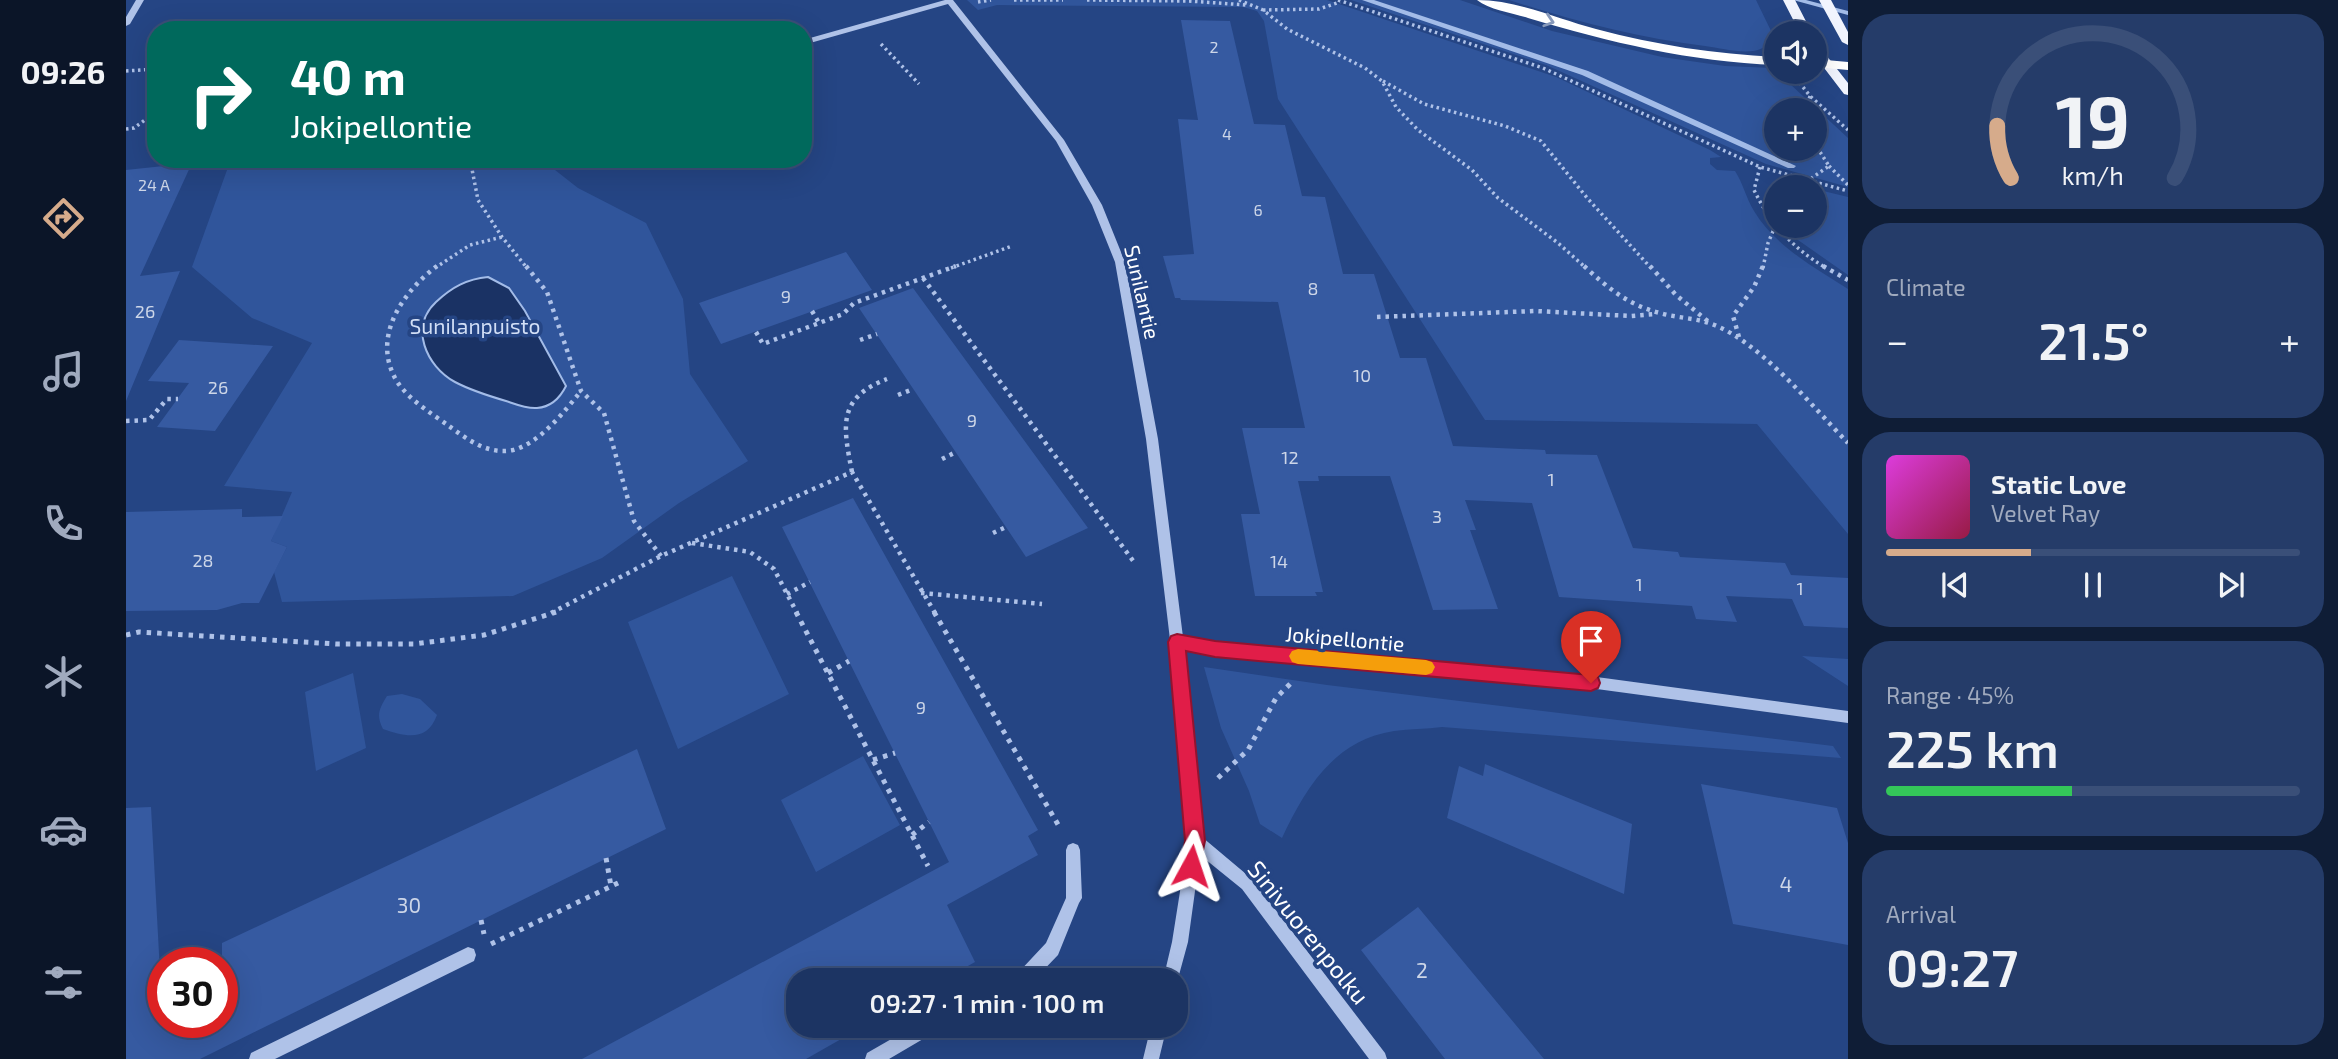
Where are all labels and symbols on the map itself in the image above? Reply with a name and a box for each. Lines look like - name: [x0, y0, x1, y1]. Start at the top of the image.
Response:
- one-way arrow: [1543, 12, 1555, 27]
- house number: 2: [1210, 37, 1219, 56]
- house number: 4: [1222, 124, 1232, 143]
- house number: 24 A: [138, 175, 170, 194]
- house number: 6: [1253, 200, 1263, 219]
- street label: Sunilantie: [1120, 243, 1166, 341]
- house number: 8: [1308, 277, 1318, 299]
- house number: 9: [781, 285, 791, 307]
- house number: 26: [135, 300, 155, 322]
- park label: Sunilanpuisto: [409, 313, 541, 338]
- house number: 10: [1353, 364, 1371, 386]
- house number: 26: [208, 376, 228, 398]
- house number: 9: [967, 409, 977, 431]
- house number: 12: [1281, 446, 1299, 468]
- house number: 1: [1547, 468, 1555, 490]
- house number: 3: [1432, 505, 1442, 527]
- house number: 28: [192, 549, 214, 571]
- house number: 14: [1270, 550, 1288, 572]
- house number: 1: [1635, 573, 1643, 595]
- house number: 1: [1796, 577, 1804, 599]
- pin: [1561, 611, 1621, 683]
- street label: Jokipellontie: [1284, 620, 1406, 656]
- house number: 9: [916, 696, 926, 718]
- position arrow: [1154, 829, 1228, 903]
- street label: Sinivuorenpolku: [1242, 854, 1376, 1010]
- house number: 4: [1780, 871, 1792, 896]
- house number: 30: [397, 892, 421, 917]
- speed limit sign: 30: [147, 947, 238, 1038]
- house number: 2: [1416, 957, 1428, 982]

